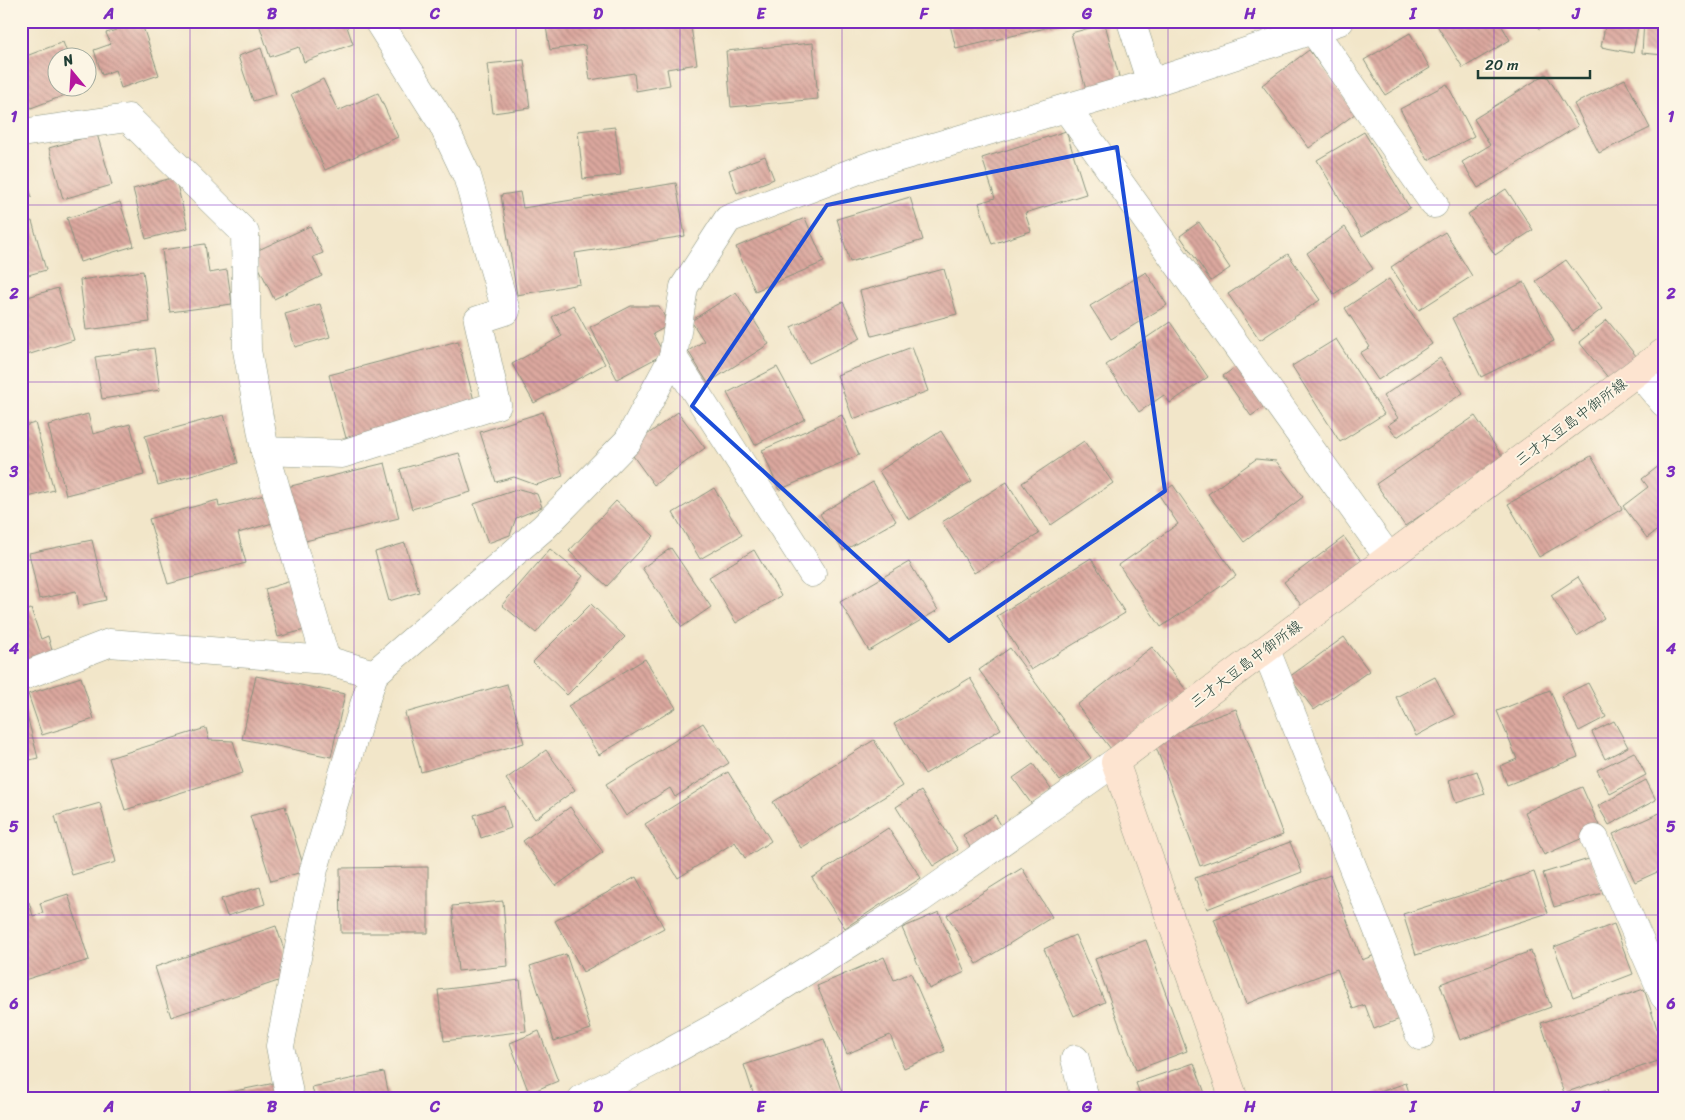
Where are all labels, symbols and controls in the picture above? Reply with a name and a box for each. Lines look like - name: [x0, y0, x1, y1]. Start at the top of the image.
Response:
- text: A: [103, 0, 114, 28]
- text: B: [267, 0, 278, 28]
- text: C: [429, 0, 441, 28]
- text: D: [593, 0, 603, 28]
- text: E: [757, 0, 767, 28]
- text: F: [919, 0, 930, 28]
- text: G: [1081, 0, 1093, 28]
- text: H: [1243, 0, 1256, 28]
- text: I: [1409, 0, 1418, 28]
- text: J: [1571, 0, 1581, 28]
- text: N: [59, 47, 77, 74]
- north arrow: [48, 48, 98, 98]
- scale bar: [1478, 48, 1590, 80]
- text: 20 m: [1485, 52, 1519, 78]
- text: 1: [11, 102, 18, 131]
- text: 1: [1668, 102, 1675, 131]
- text: 2: [8, 279, 19, 308]
- text: 2: [1665, 279, 1676, 308]
- street label: 三才大豆島中御所線: [1509, 371, 1633, 473]
- text: 3: [9, 457, 19, 486]
- text: 3: [1666, 457, 1676, 486]
- street label: 三才大豆島中御所線: [1184, 613, 1308, 715]
- text: 4: [8, 634, 19, 663]
- text: 4: [1665, 634, 1676, 663]
- text: 5: [9, 812, 19, 841]
- text: 5: [1666, 812, 1676, 841]
- text: 6: [8, 989, 19, 1018]
- text: 6: [1665, 989, 1676, 1018]
- text: A: [103, 1092, 114, 1120]
- text: B: [267, 1092, 278, 1120]
- text: C: [429, 1092, 441, 1120]
- text: D: [593, 1092, 603, 1120]
- text: E: [757, 1092, 767, 1120]
- text: F: [919, 1092, 930, 1120]
- text: G: [1081, 1092, 1093, 1120]
- text: H: [1243, 1092, 1256, 1120]
- text: I: [1409, 1092, 1418, 1120]
- text: J: [1571, 1092, 1581, 1120]

